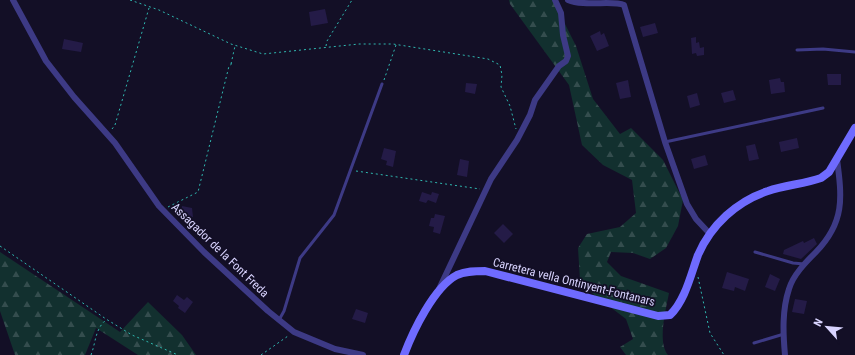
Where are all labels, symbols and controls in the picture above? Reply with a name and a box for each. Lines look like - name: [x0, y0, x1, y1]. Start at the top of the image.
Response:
- street label: Assagador de la Font Freda: [169, 200, 272, 300]
- street label: Carretera vella Ontinyent-Fontanars: [491, 255, 657, 309]
- north arrow: [807, 307, 847, 347]
- text: N: [811, 317, 826, 329]

